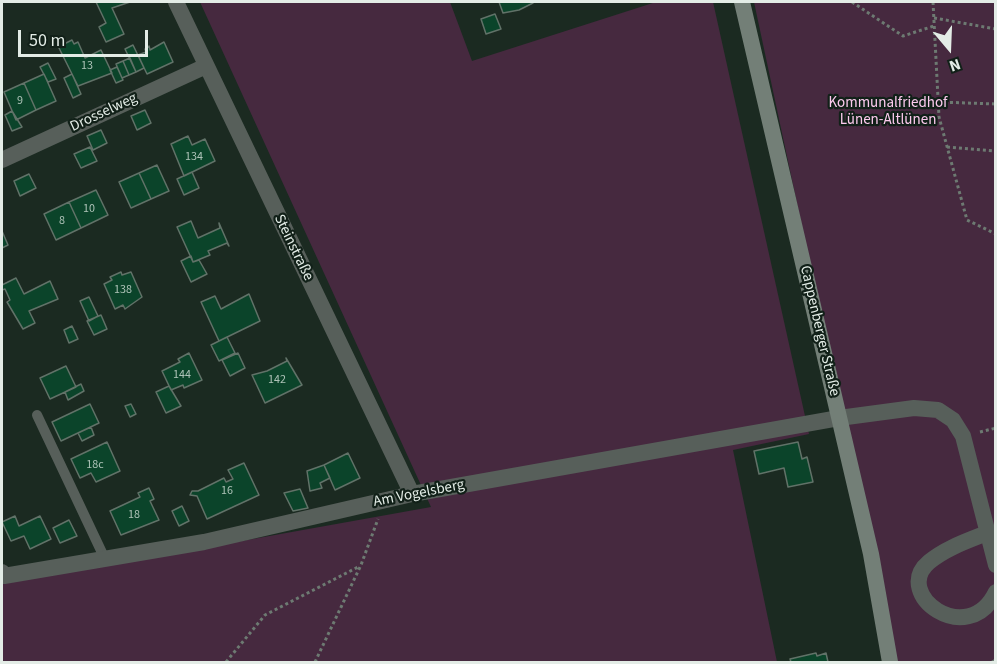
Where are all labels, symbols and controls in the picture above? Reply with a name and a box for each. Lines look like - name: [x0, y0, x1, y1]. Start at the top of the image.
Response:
- scale bar: [21, 18, 152, 56]
- north arrow: [919, 18, 979, 78]
- text: 50 m: [29, 28, 65, 53]
- text: N: [946, 53, 963, 77]
- house number: 13: [81, 59, 93, 73]
- street label: Drosselweg: [68, 90, 140, 136]
- house number: 9: [17, 94, 23, 108]
- park label: Kommunalfriedhof Lünen-Altlünen: [828, 95, 948, 130]
- house number: 134: [185, 150, 203, 164]
- house number: 10: [83, 202, 95, 216]
- street label: Steinstraße: [269, 212, 317, 284]
- house number: 8: [59, 214, 65, 228]
- street label: Cappenberger Straße: [795, 264, 843, 398]
- house number: 138: [114, 283, 132, 297]
- house number: 144: [173, 368, 191, 382]
- house number: 142: [268, 373, 286, 387]
- house number: 18c: [86, 458, 104, 472]
- street label: Am Vogelsberg: [372, 476, 466, 512]
- house number: 16: [221, 484, 233, 498]
- house number: 18: [128, 508, 140, 522]

